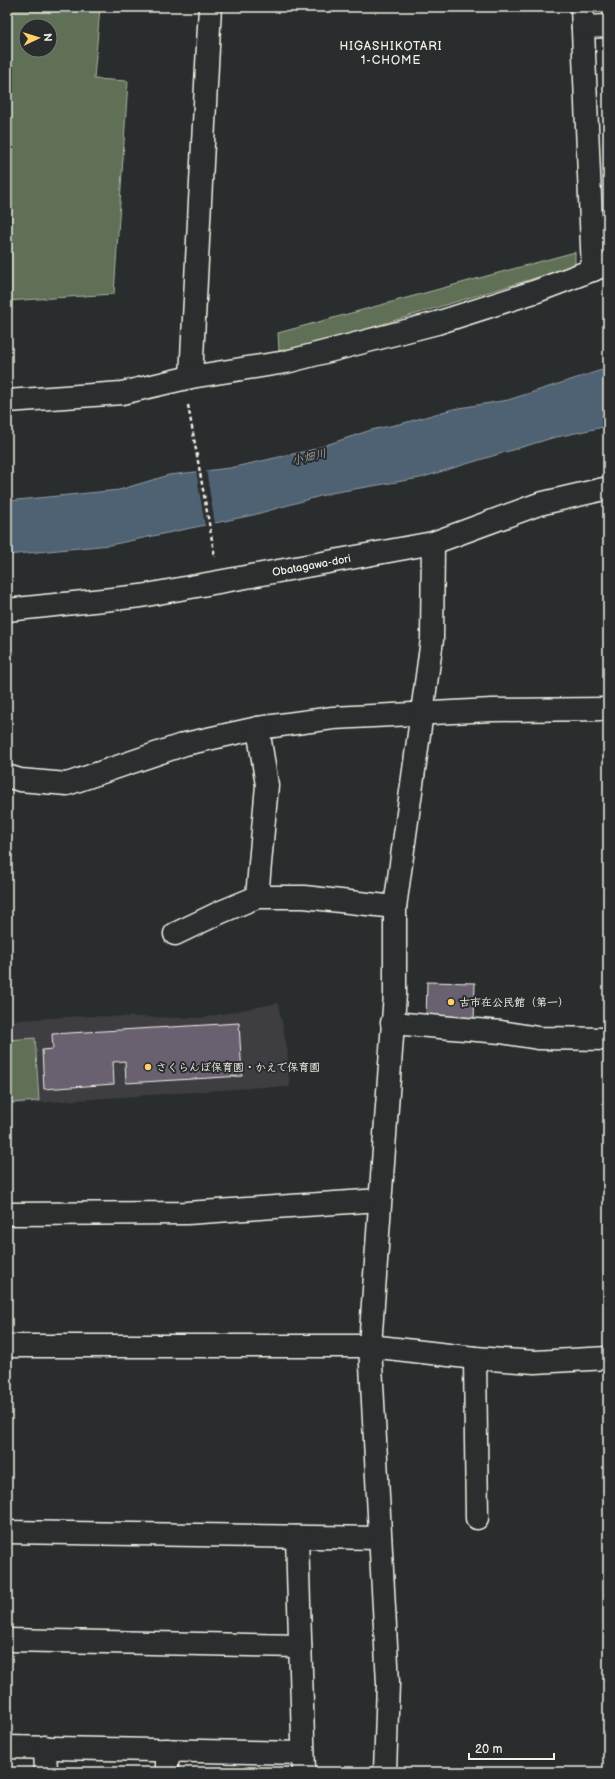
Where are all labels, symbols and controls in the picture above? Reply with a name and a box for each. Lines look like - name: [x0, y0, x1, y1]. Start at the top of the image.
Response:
- north arrow: [18, 18, 58, 58]
- text: N: [41, 33, 54, 42]
- district label: HIGASHIKOTARI 1-CHOME: [339, 39, 443, 68]
- water label: 小畑川: [290, 446, 328, 469]
- street label: Obatagawa-dori: [271, 552, 352, 579]
- place label: 古市在公民館（第一）: [459, 996, 569, 1009]
- marker: 古市在公民館（第一）: [446, 997, 456, 1007]
- place label: さくらんぼ保育園・かえで保育園: [156, 1061, 320, 1074]
- marker: さくらんぼ保育園・かえで保育園: [143, 1062, 153, 1072]
- scale bar: [469, 1735, 554, 1761]
- text: 20 m: [475, 1742, 502, 1757]

